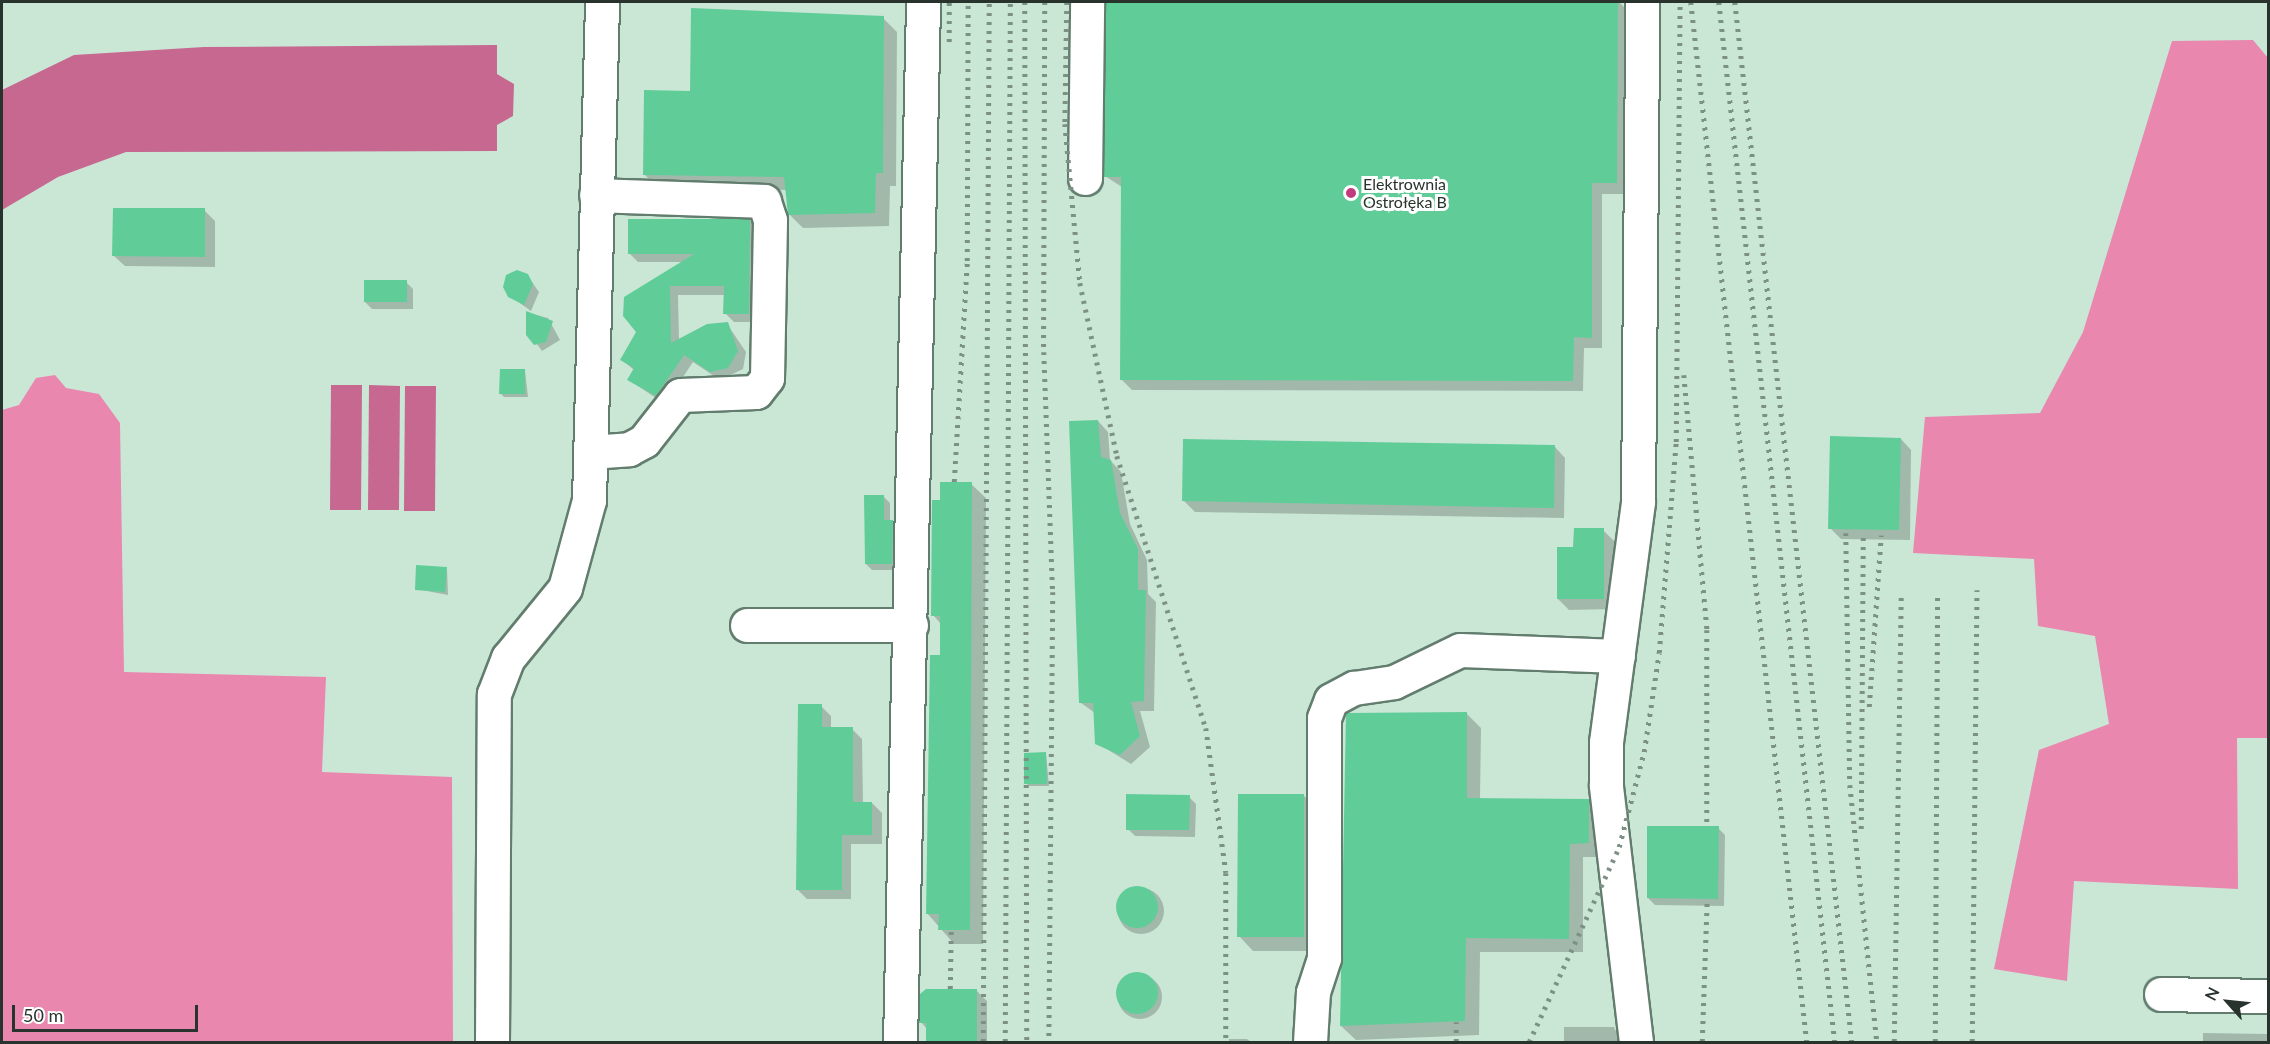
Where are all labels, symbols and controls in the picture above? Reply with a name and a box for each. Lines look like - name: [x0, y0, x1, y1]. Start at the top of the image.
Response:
- place label: Elektrownia Ostrołęka B: [1363, 174, 1447, 212]
- marker: Elektrownia Ostrołęka B: [1344, 186, 1358, 200]
- north arrow: [2198, 972, 2258, 1032]
- text: N: [2200, 984, 2223, 1003]
- scale bar: [15, 993, 201, 1031]
- text: 50 m: [23, 1004, 63, 1026]

